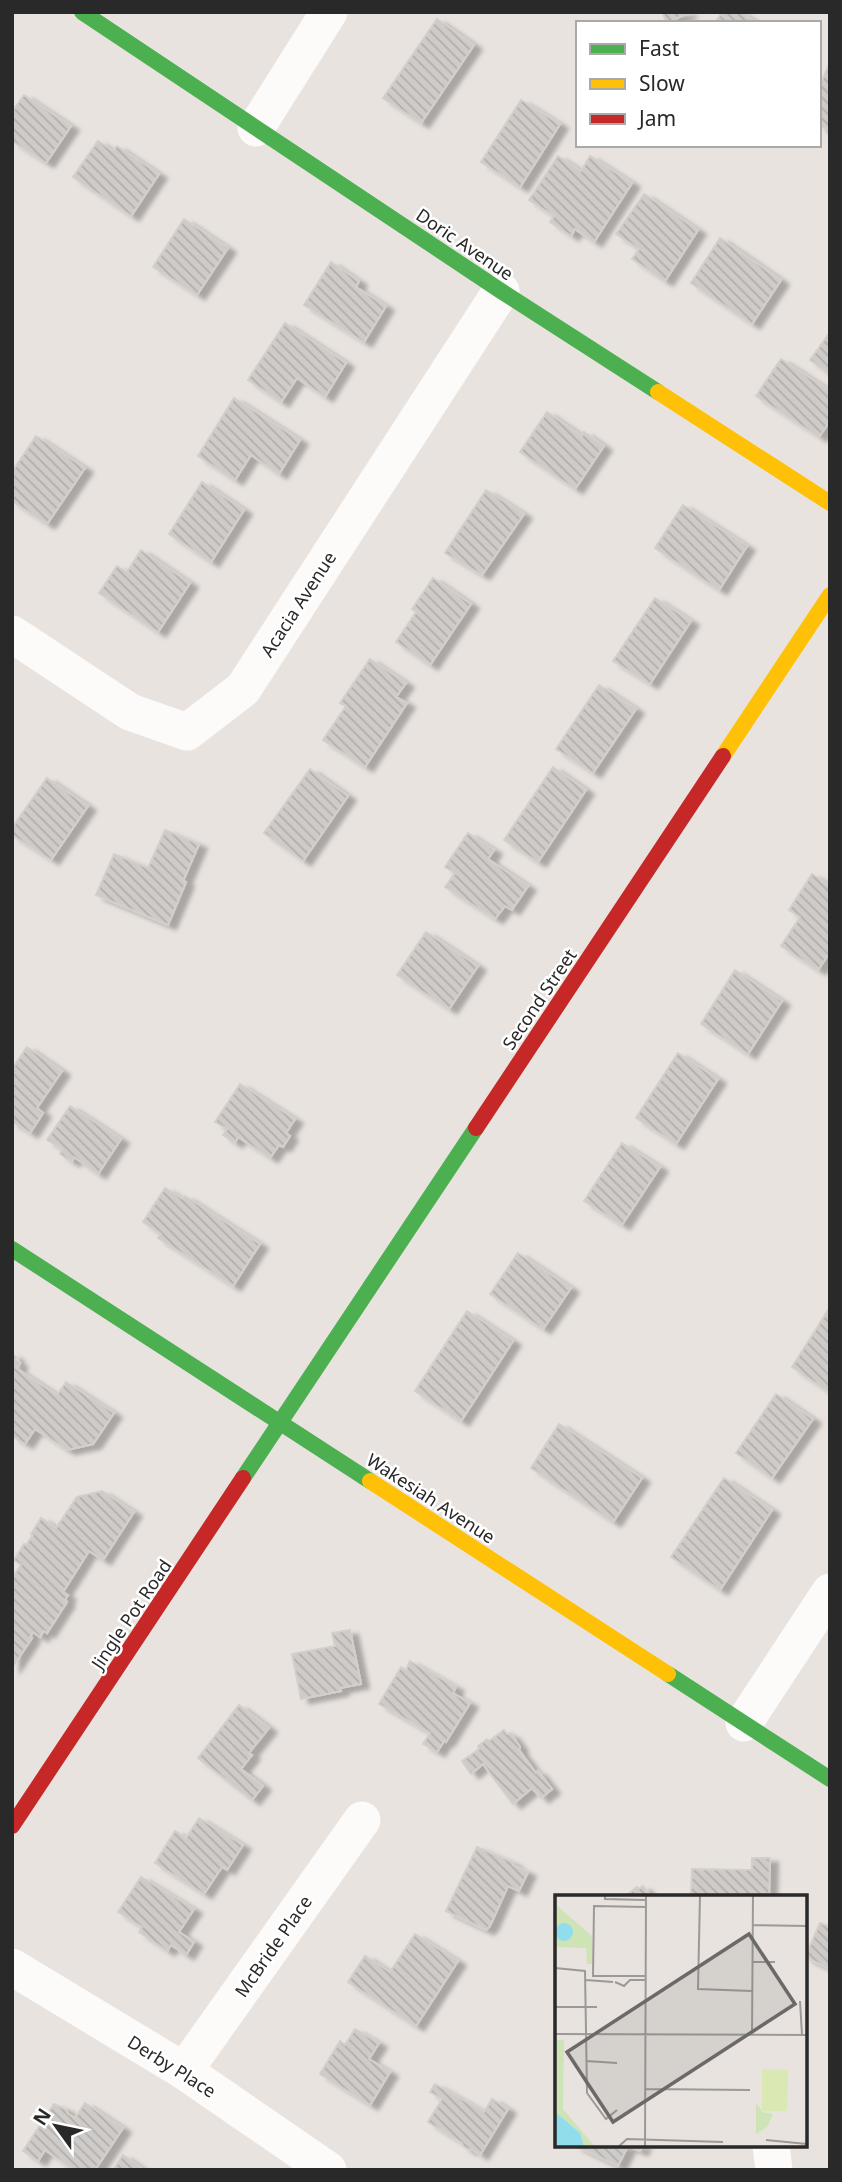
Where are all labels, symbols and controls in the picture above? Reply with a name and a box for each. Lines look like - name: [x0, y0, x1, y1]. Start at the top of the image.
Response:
- legend: [576, 21, 821, 147]
- text: Fast: [639, 34, 680, 62]
- text: Slow: [639, 69, 685, 97]
- text: Jam: [637, 104, 676, 132]
- street label: Doric Avenue: [412, 203, 518, 285]
- street label: Acacia Avenue: [255, 547, 341, 661]
- street label: Second Street: [496, 944, 582, 1054]
- street label: Wakesiah Avenue: [362, 1447, 500, 1549]
- street label: Jingle Pot Road: [84, 1554, 177, 1675]
- street label: McBride Place: [229, 1890, 317, 2002]
- inset map: [555, 1895, 807, 2147]
- street label: Derby Place: [123, 2029, 221, 2103]
- north arrow: [21, 2091, 91, 2161]
- text: N: [27, 2103, 57, 2130]

